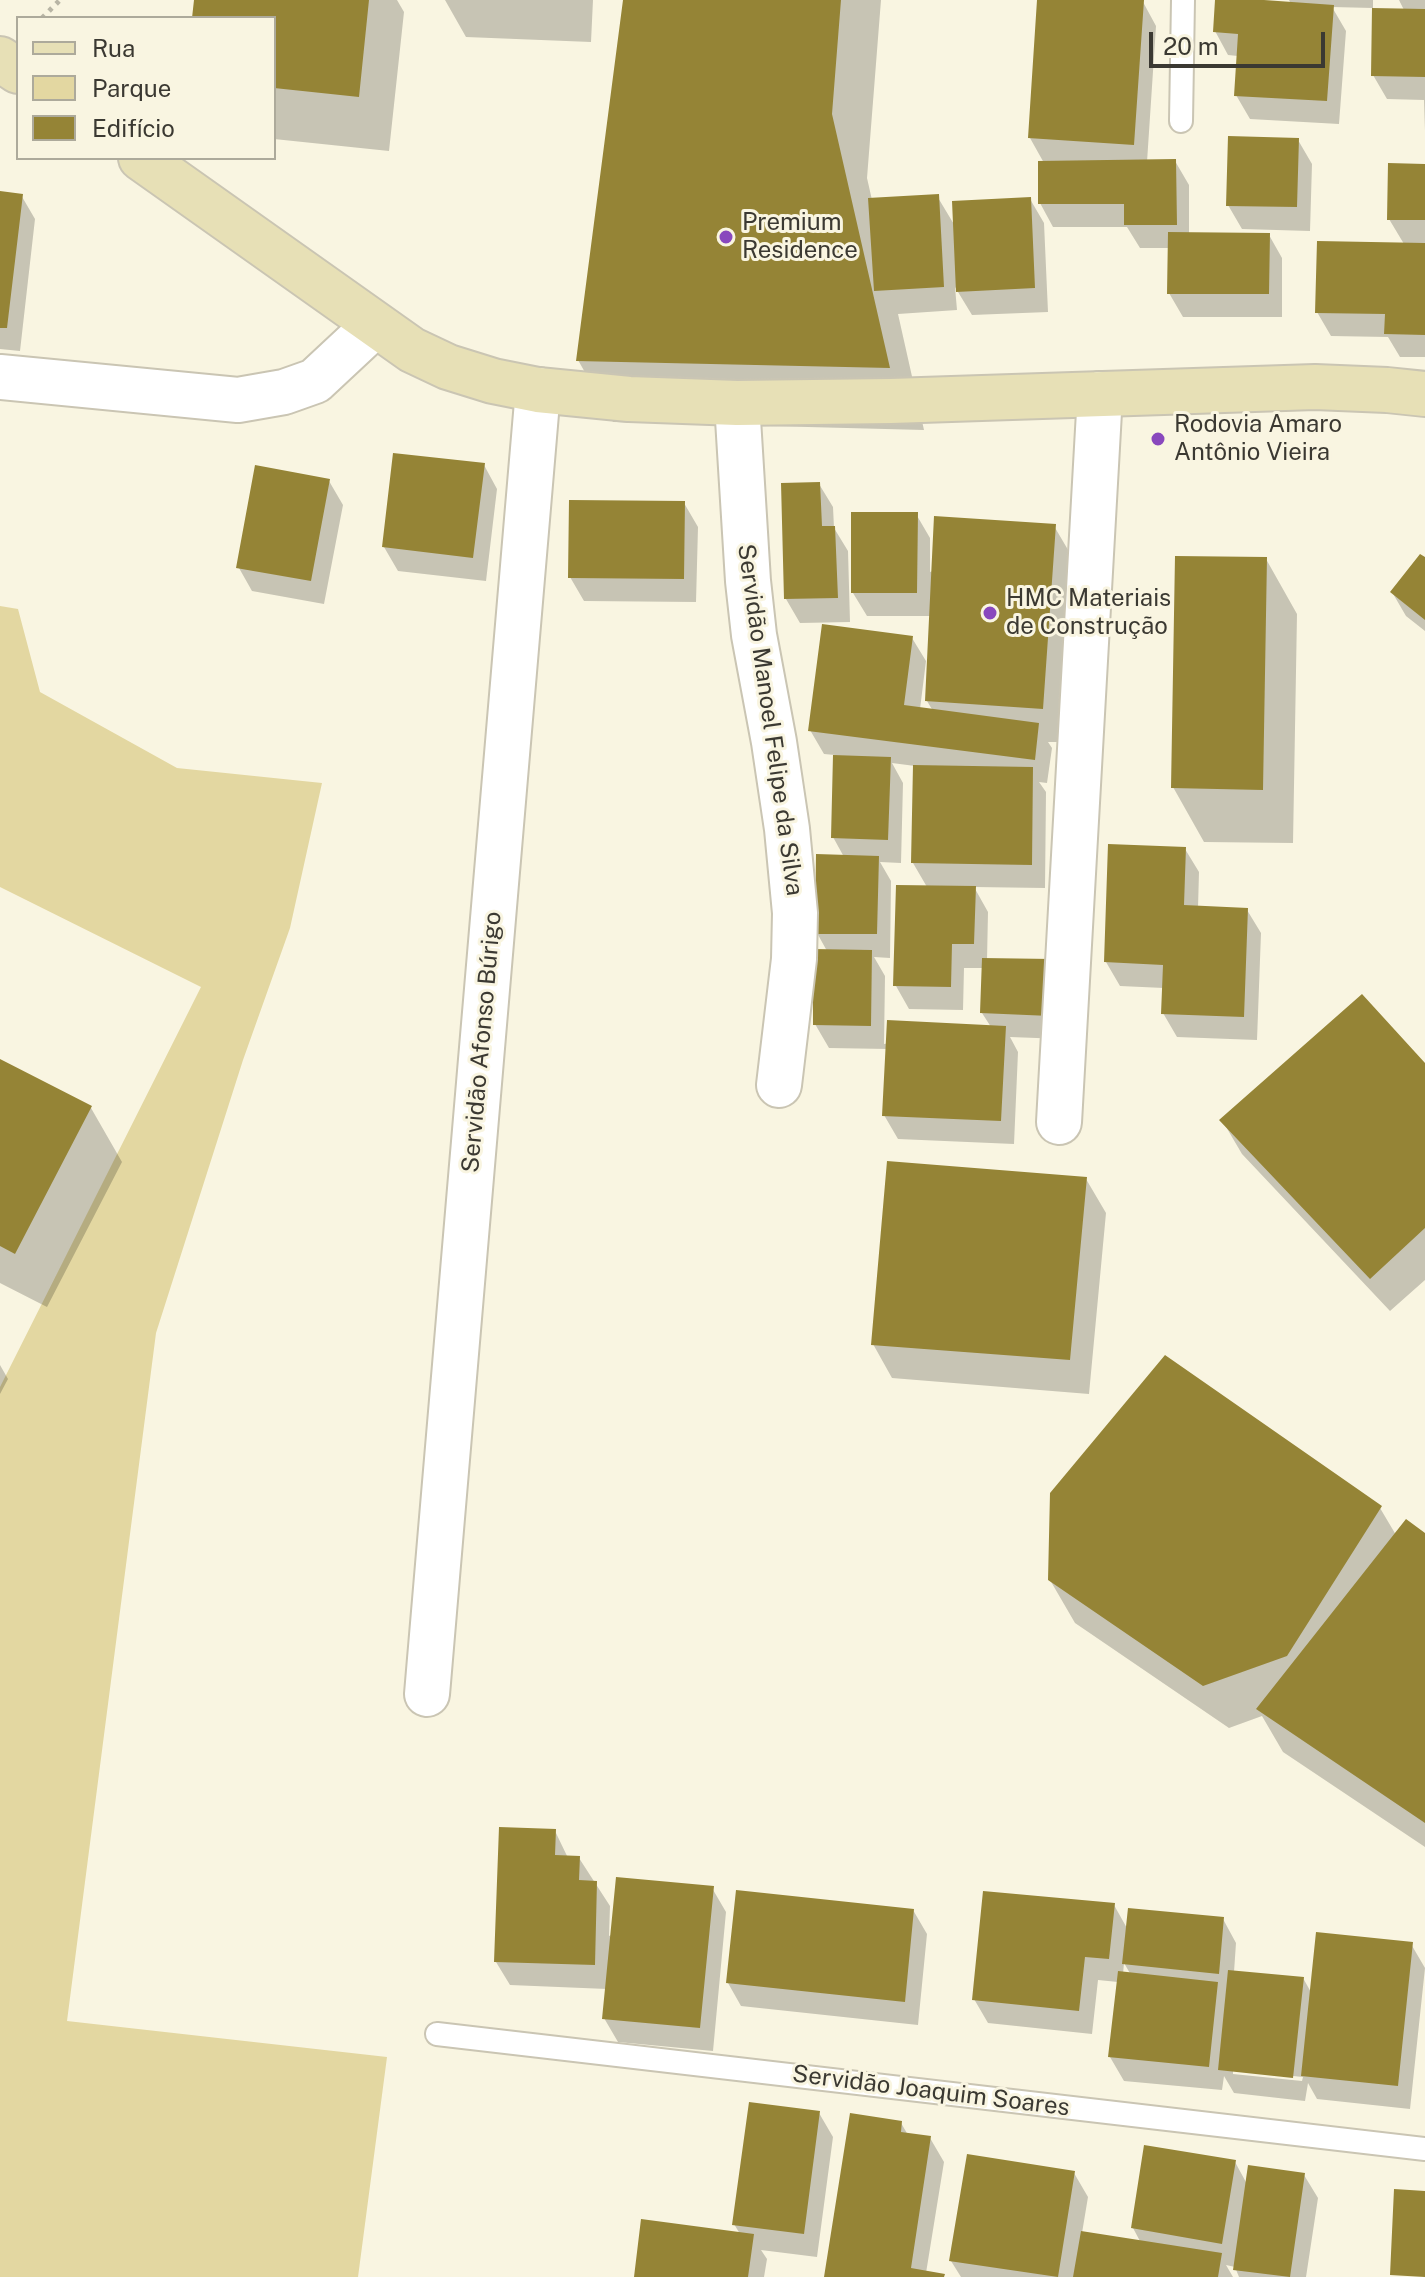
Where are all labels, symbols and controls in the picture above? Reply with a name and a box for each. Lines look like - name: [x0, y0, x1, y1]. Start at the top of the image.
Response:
- legend: [16, 16, 276, 160]
- scale bar: [1153, 16, 1329, 66]
- text: 20 m: [1163, 32, 1219, 60]
- text: Rua: [92, 34, 135, 62]
- text: Parque: [92, 74, 171, 102]
- text: Edifício: [92, 114, 175, 142]
- place label: Premium Residence: [742, 209, 858, 265]
- marker: Premium Residence: [717, 228, 735, 246]
- place label: Rodovia Amaro Antônio Vieira: [1174, 411, 1342, 467]
- marker: Rodovia Amaro Antônio Vieira: [1149, 430, 1167, 448]
- street label: Servidão Manoel Felipe da Silva: [731, 542, 809, 898]
- place label: HMC Materiais de Construção: [1006, 585, 1171, 641]
- marker: HMC Materiais de Construção: [981, 604, 999, 622]
- street label: Servidão Afonso Búrigo: [456, 910, 508, 1174]
- street label: Servidão Joaquim Soares: [791, 2060, 1071, 2122]

